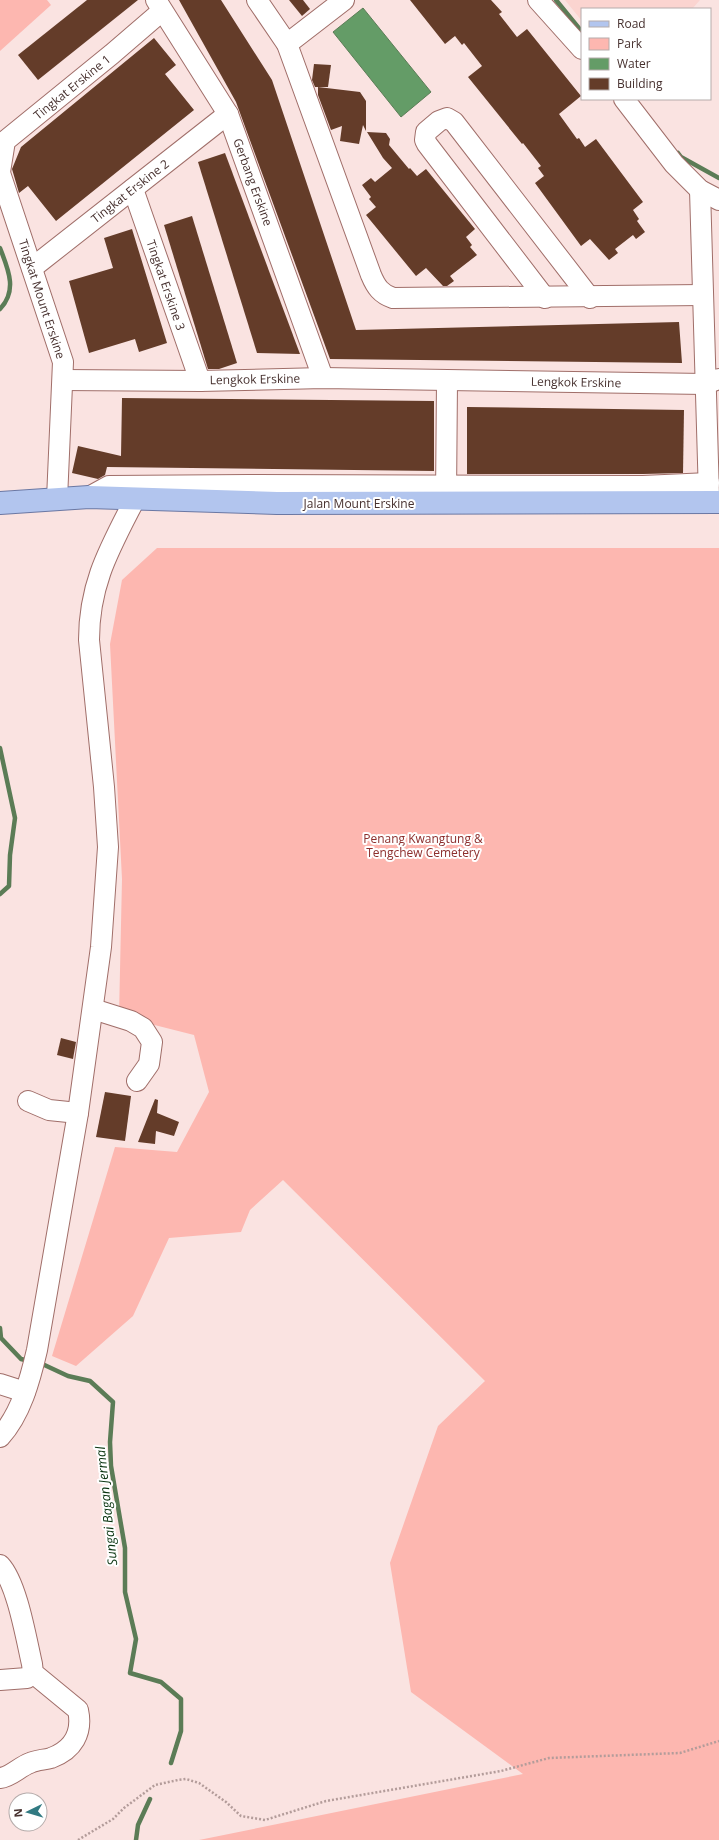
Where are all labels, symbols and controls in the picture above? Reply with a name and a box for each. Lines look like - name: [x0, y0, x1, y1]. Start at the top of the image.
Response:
- legend: [581, 8, 711, 100]
- text: Road: [617, 15, 646, 32]
- text: Park: [617, 35, 643, 52]
- street label: Tingkat Erskine 1: [30, 51, 114, 123]
- text: Water: [617, 55, 651, 72]
- text: Building: [617, 75, 663, 92]
- street label: Gerbang Erskine: [229, 136, 277, 228]
- street label: Tingkat Erskine 2: [87, 155, 173, 227]
- street label: Tingkat Mount Erskine: [15, 237, 69, 361]
- street label: Tingkat Erskine 3: [143, 238, 189, 333]
- street label: Lengkok Erskine: [210, 370, 301, 388]
- street label: Lengkok Erskine: [531, 373, 622, 391]
- street label: Jalan Mount Erskine: [303, 495, 415, 512]
- park label: Penang Kwangtung & Tengchew Cemetery: [363, 830, 483, 861]
- water label: Sungai Bagan Jermal: [91, 1445, 121, 1566]
- north arrow: [8, 1792, 48, 1832]
- text: N: [10, 1808, 25, 1818]

